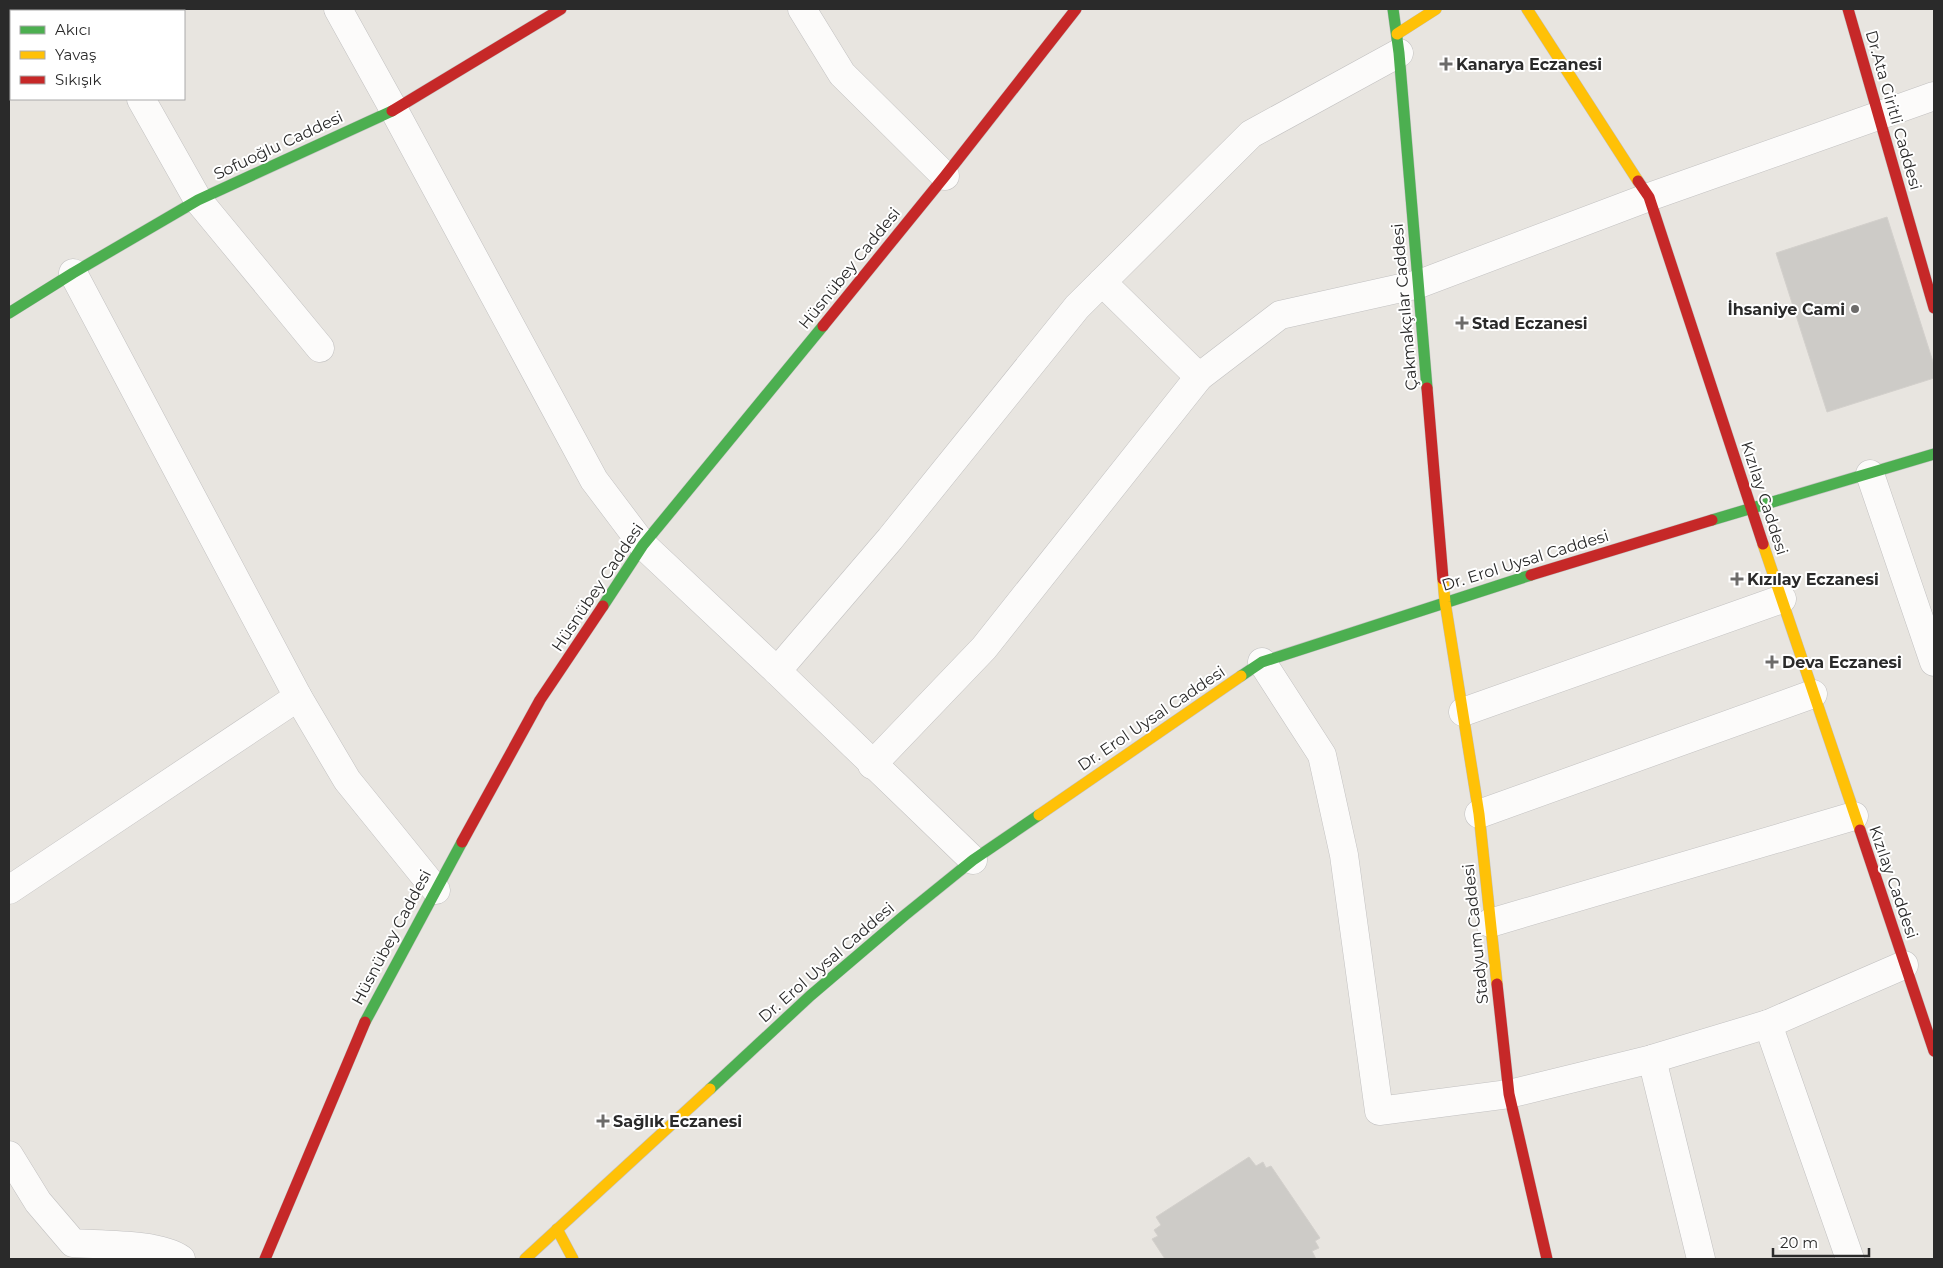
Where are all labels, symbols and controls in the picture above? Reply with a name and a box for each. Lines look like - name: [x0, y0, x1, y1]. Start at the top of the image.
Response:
- legend: [10, 10, 185, 100]
- text: Akıcı: [55, 20, 91, 39]
- street label: Dr.Ata Giritli Caddesi: [1862, 28, 1925, 192]
- text: Yavaş: [55, 45, 96, 64]
- place label: Kanarya Eczanesi: [1456, 55, 1602, 74]
- marker: Kanarya Eczanesi: [1440, 58, 1452, 70]
- text: Sıkışık: [55, 70, 102, 89]
- street label: Sofuoğlu Caddesi: [211, 107, 346, 184]
- street label: Hüsnübey Caddesi: [795, 204, 904, 333]
- street label: Çakmakçılar Caddesi: [1388, 223, 1421, 391]
- place label: İhsaniye Cami: [1728, 300, 1845, 319]
- marker: İhsaniye Cami: [1849, 303, 1861, 315]
- place label: Stad Eczanesi: [1472, 314, 1588, 333]
- marker: Stad Eczanesi: [1456, 317, 1468, 329]
- street label: Kızılay Caddesi: [1737, 439, 1792, 557]
- street label: Hüsnübey Caddesi: [547, 520, 647, 655]
- street label: Dr. Erol Uysal Caddesi: [1439, 526, 1611, 595]
- place label: Kızılay Eczanesi: [1747, 570, 1879, 589]
- marker: Kızılay Eczanesi: [1731, 573, 1743, 585]
- place label: Deva Eczanesi: [1782, 653, 1902, 672]
- marker: Deva Eczanesi: [1766, 656, 1778, 668]
- street label: Dr. Erol Uysal Caddesi: [1074, 662, 1229, 775]
- street label: Kızılay Caddesi: [1865, 823, 1922, 941]
- street label: Stadyum Caddesi: [1459, 863, 1492, 1005]
- street label: Hüsnübey Caddesi: [348, 866, 435, 1008]
- street label: Dr. Erol Uysal Caddesi: [755, 898, 898, 1027]
- place label: Sağlık Eczanesi: [613, 1112, 742, 1131]
- marker: Sağlık Eczanesi: [597, 1115, 609, 1127]
- scale bar: [1773, 1226, 1869, 1258]
- text: 20 m: [1780, 1233, 1818, 1252]

